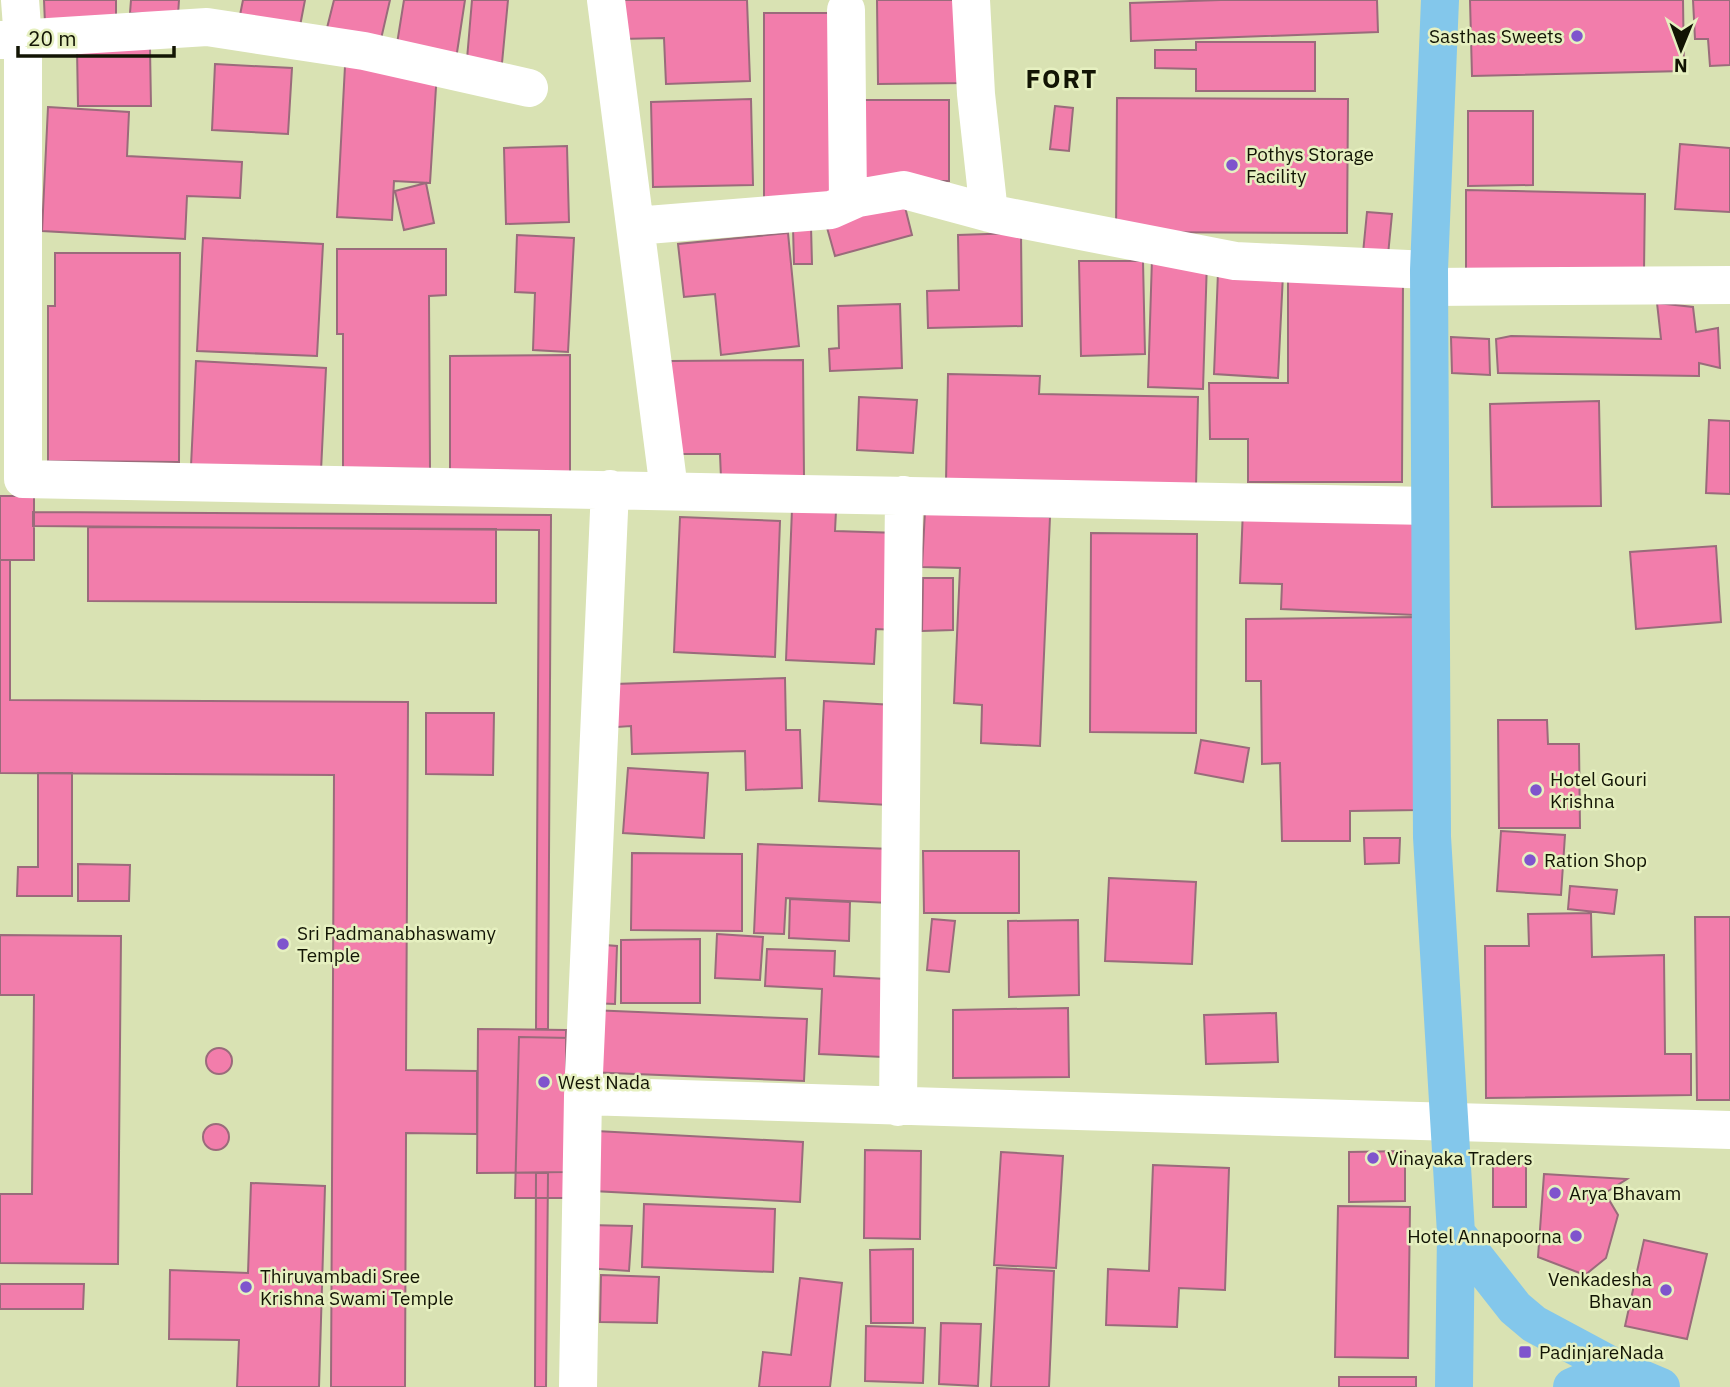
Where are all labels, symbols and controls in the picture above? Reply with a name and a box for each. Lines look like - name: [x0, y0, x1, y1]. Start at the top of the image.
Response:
- scale bar: [18, 14, 173, 58]
- north arrow: [1646, 14, 1716, 84]
- text: 20 m: [28, 24, 77, 52]
- place label: Sasthas Sweets: [1429, 24, 1563, 48]
- marker: Sasthas Sweets: [1569, 28, 1585, 44]
- text: N: [1674, 54, 1688, 78]
- district label: FORT: [1025, 61, 1099, 95]
- place label: Pothys Storage Facility: [1246, 142, 1374, 188]
- marker: Pothys Storage Facility: [1224, 157, 1240, 173]
- place label: Hotel Gouri Krishna: [1550, 767, 1647, 813]
- marker: Hotel Gouri Krishna: [1528, 782, 1544, 798]
- place label: Ration Shop: [1544, 848, 1647, 872]
- marker: Ration Shop: [1522, 852, 1538, 868]
- place label: Sri Padmanabhaswamy Temple: [297, 921, 496, 967]
- marker: Sri Padmanabhaswamy Temple: [275, 936, 291, 952]
- place label: West Nada: [558, 1070, 650, 1094]
- marker: West Nada: [536, 1074, 552, 1090]
- place label: Vinayaka Traders: [1387, 1146, 1533, 1170]
- marker: Vinayaka Traders: [1365, 1150, 1381, 1166]
- place label: Arya Bhavam: [1569, 1181, 1681, 1205]
- marker: Arya Bhavam: [1547, 1185, 1563, 1201]
- place label: Hotel Annapoorna: [1407, 1224, 1562, 1248]
- marker: Hotel Annapoorna: [1568, 1228, 1584, 1244]
- place label: Thiruvambadi Sree Krishna Swami Temple: [260, 1264, 454, 1310]
- place label: Venkadesha Bhavan: [1548, 1267, 1652, 1313]
- marker: Thiruvambadi Sree Krishna Swami Temple: [238, 1279, 254, 1295]
- marker: Venkadesha Bhavan: [1658, 1282, 1674, 1298]
- place label: PadinjareNada: [1539, 1340, 1664, 1364]
- marker: PadinjareNada: [1517, 1344, 1533, 1360]

